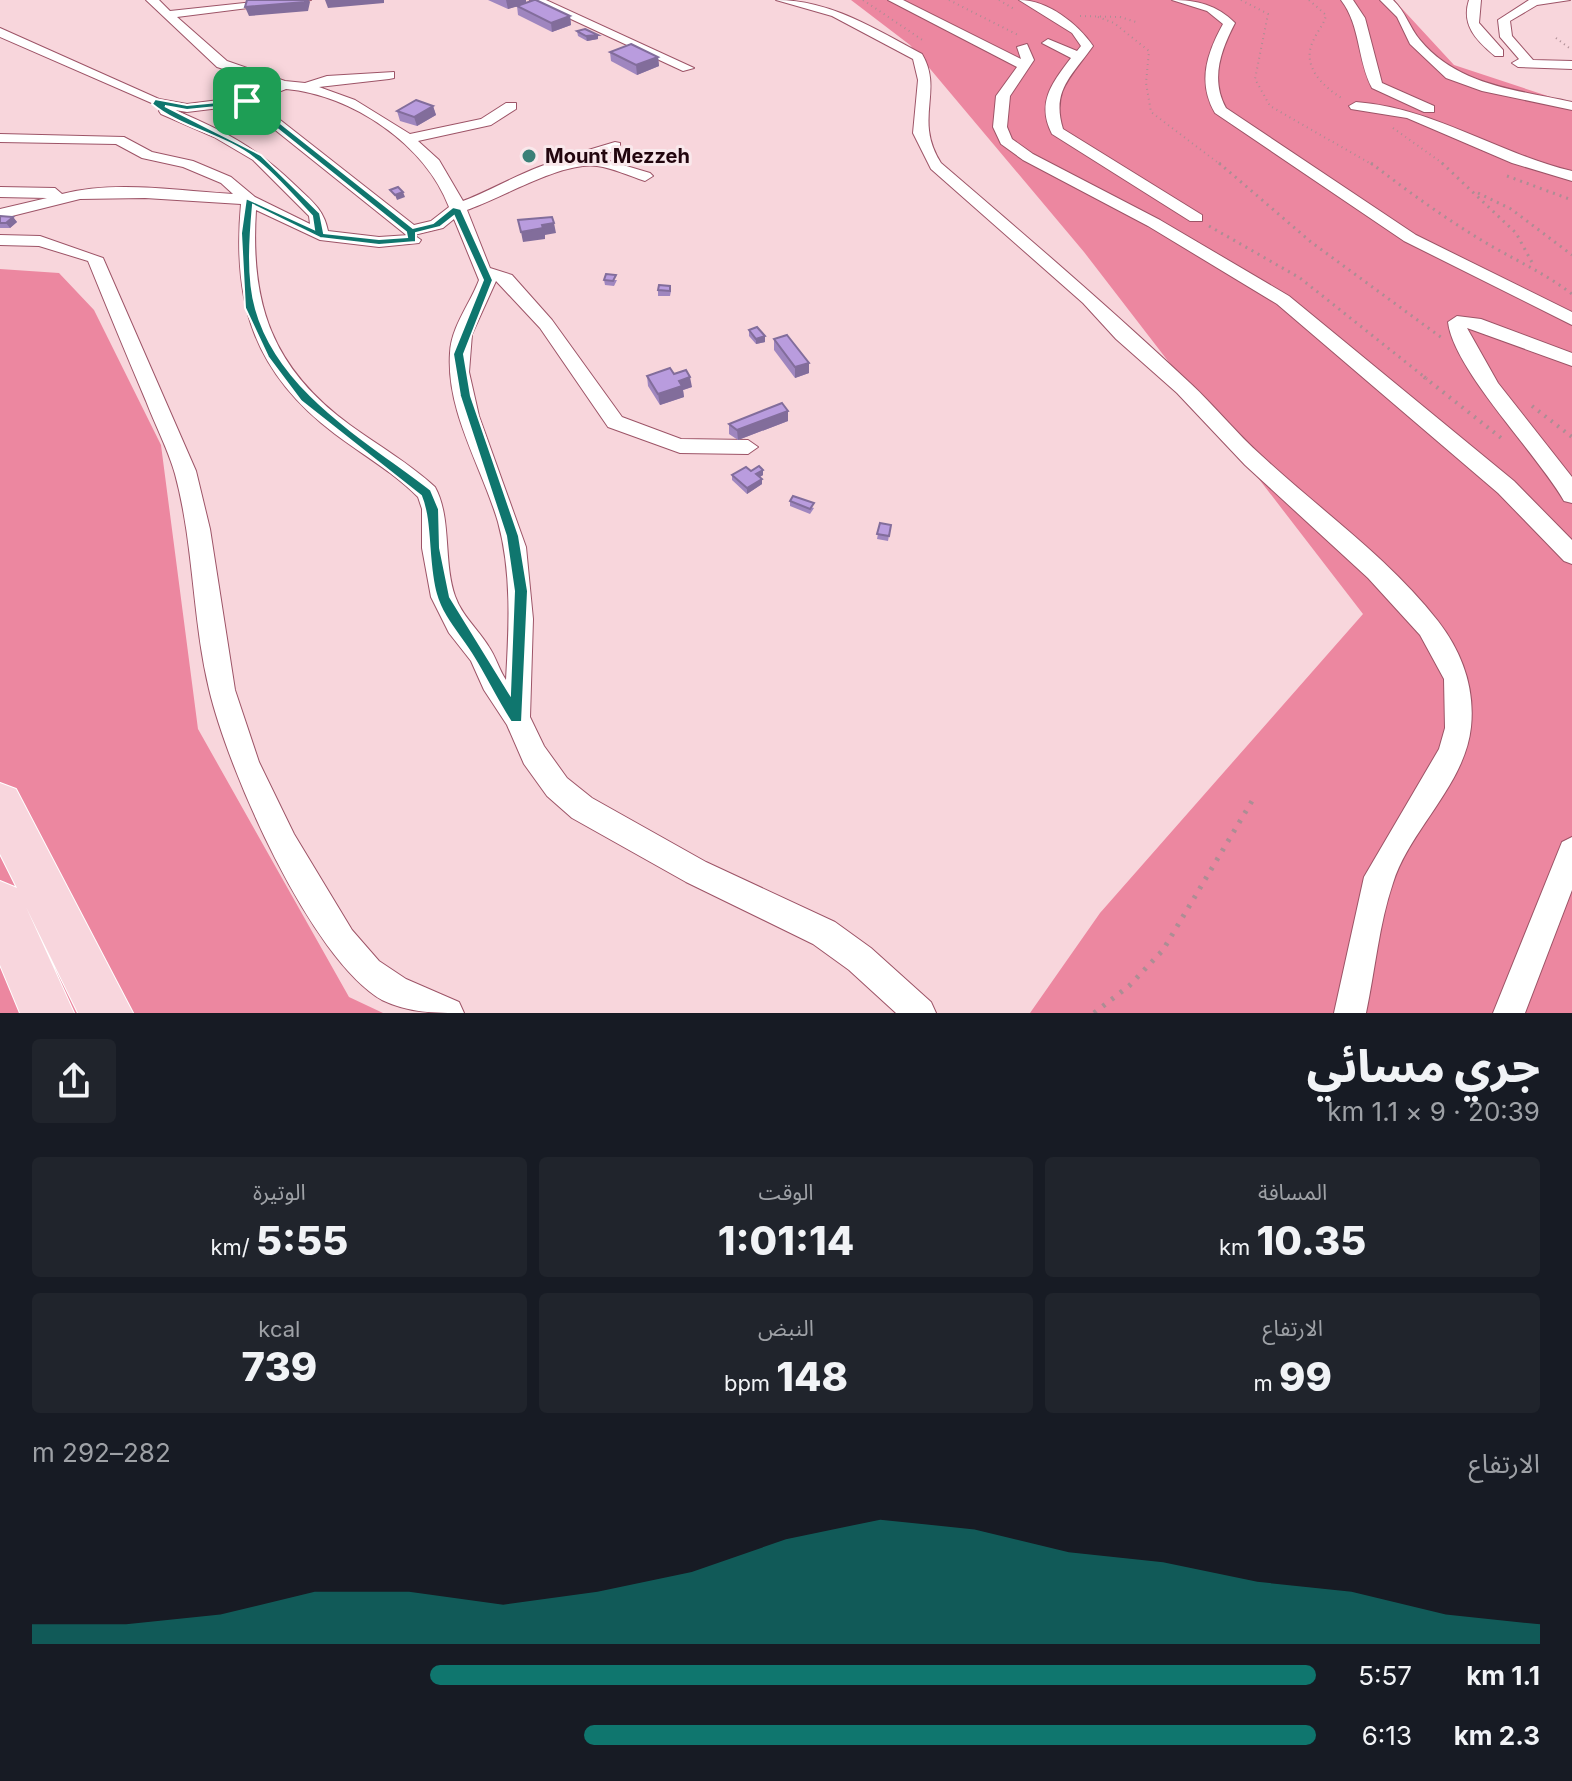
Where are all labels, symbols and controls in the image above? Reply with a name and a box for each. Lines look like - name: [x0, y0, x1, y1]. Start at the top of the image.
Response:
- pin: [213, 67, 281, 135]
- icon: arrive: [225, 79, 269, 123]
- place label: Mount Mezzeh: [545, 144, 690, 168]
- marker: Mount Mezzeh: [520, 147, 538, 165]
- button: share: [32, 1039, 116, 1123]
- text: جري مسائي: [1307, 1039, 1540, 1093]
- text: 20:39 · 9 × 1.1 km: [1327, 1096, 1540, 1127]
- text: الوتيرة: [253, 1179, 306, 1205]
- text: الوقت: [758, 1179, 814, 1205]
- text: المسافة: [1258, 1179, 1327, 1205]
- text: 5:55: [256, 1216, 348, 1265]
- text: 1:01:14: [718, 1216, 854, 1265]
- text: 10.35: [1257, 1216, 1366, 1265]
- text: /km: [210, 1234, 256, 1260]
- text: km: [1219, 1234, 1257, 1260]
- text: النبض: [758, 1315, 814, 1341]
- text: الارتفاع: [1262, 1315, 1323, 1341]
- text: kcal: [258, 1316, 300, 1342]
- text: 739: [242, 1342, 317, 1391]
- text: 148: [776, 1352, 848, 1401]
- text: 99: [1279, 1352, 1332, 1401]
- text: bpm: [724, 1370, 776, 1396]
- text: m: [1253, 1370, 1279, 1396]
- text: 282–292 m: [32, 1437, 171, 1468]
- text: الارتفاع: [1469, 1448, 1540, 1479]
- text: 5:57: [1358, 1660, 1412, 1691]
- text: 1.1 km: [1466, 1660, 1540, 1691]
- text: 6:13: [1362, 1720, 1412, 1751]
- text: 2.3 km: [1454, 1720, 1540, 1751]

